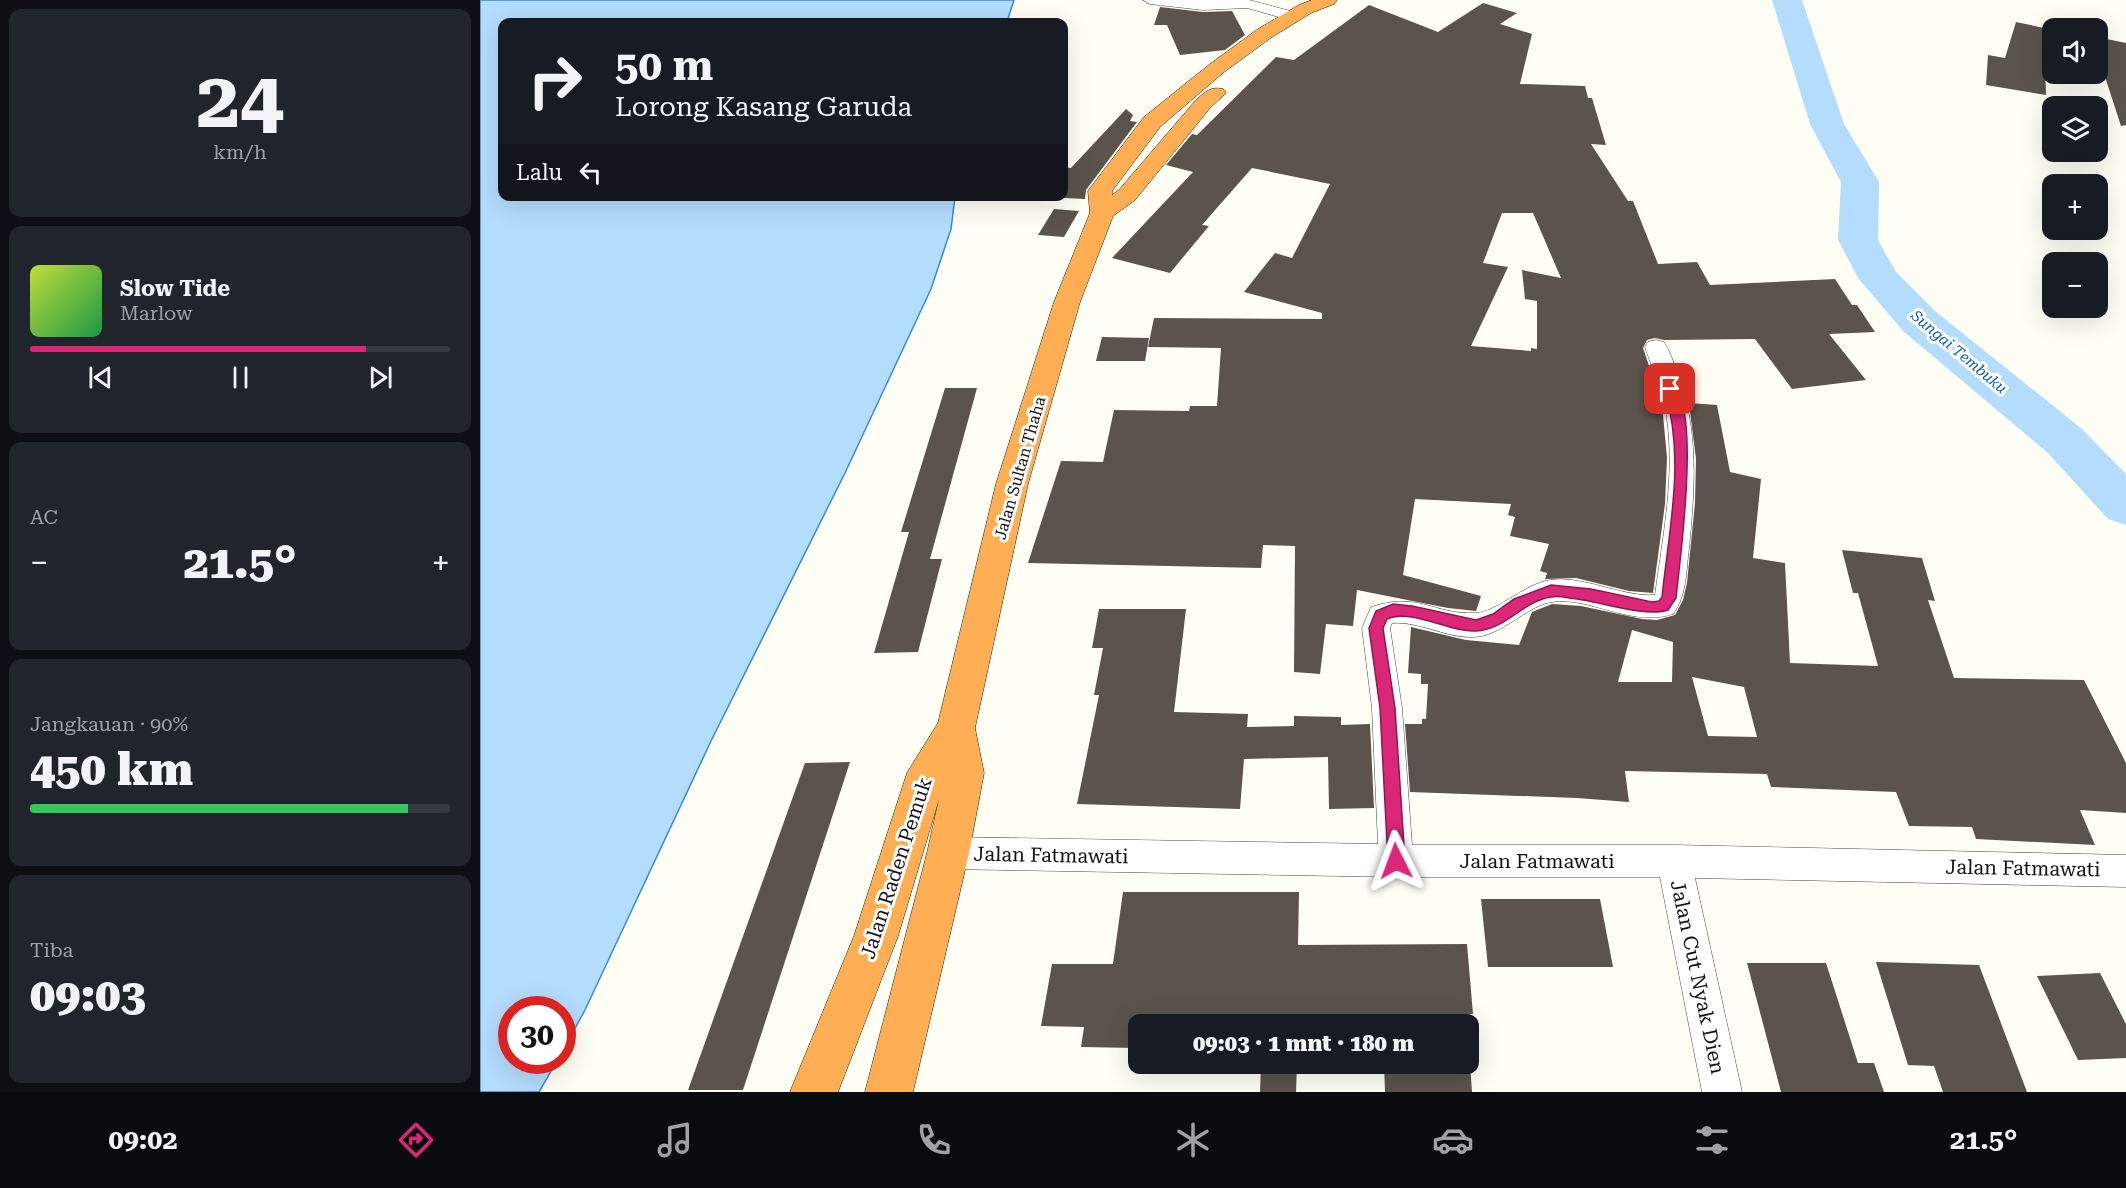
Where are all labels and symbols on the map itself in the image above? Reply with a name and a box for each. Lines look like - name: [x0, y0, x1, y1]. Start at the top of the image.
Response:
- water label: Sungai Tembuku: [1907, 306, 2011, 397]
- pin: [1644, 363, 1695, 414]
- street label: Jalan Sultan Thaha: [990, 394, 1050, 542]
- street label: Jalan Raden Pemuk: [855, 774, 937, 962]
- position arrow: [1364, 829, 1428, 893]
- street label: Jalan Fatmawati: [973, 842, 1129, 868]
- street label: Jalan Fatmawati: [1459, 849, 1615, 873]
- street label: Jalan Fatmawati: [1945, 855, 2101, 881]
- street label: Jalan Cut Nyak Dien: [1666, 878, 1730, 1076]
- speed limit sign: 30: [498, 996, 576, 1074]

